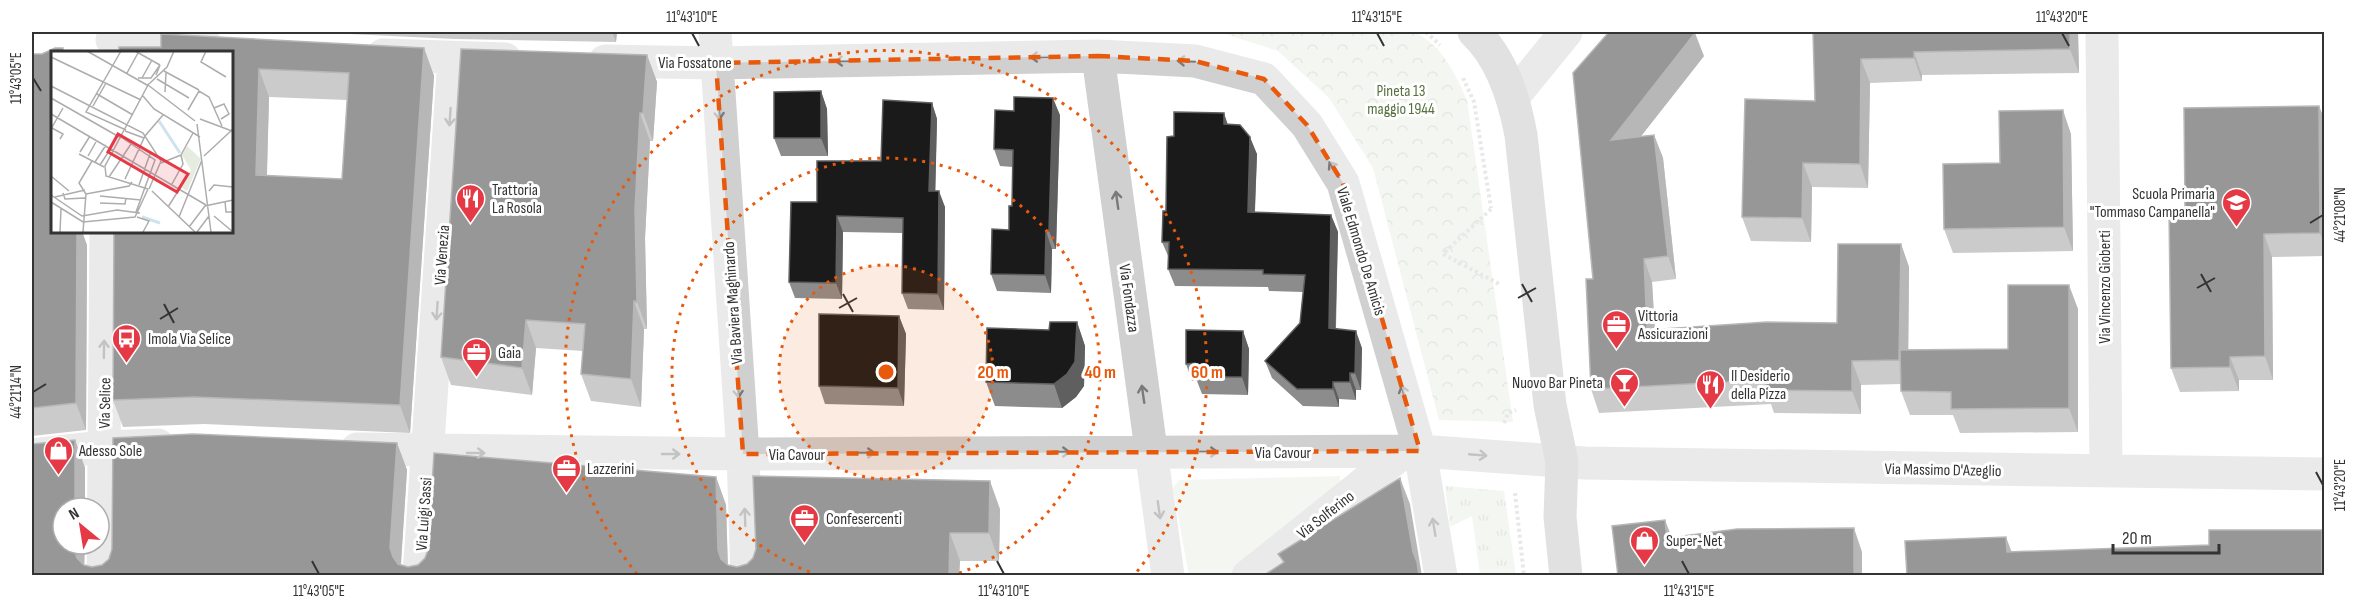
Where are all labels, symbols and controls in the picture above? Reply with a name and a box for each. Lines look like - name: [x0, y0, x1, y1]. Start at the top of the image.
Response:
- text: 11°43'10"E: [666, 8, 718, 27]
- text: 11°43'15"E: [1352, 8, 1402, 27]
- text: 11°43'20"E: [2036, 8, 2088, 27]
- inset map: [51, 51, 232, 232]
- one-way arrow: [1030, 51, 1050, 63]
- text: 11°43'05"E: [7, 52, 26, 104]
- street label: Via Fossatone: [658, 54, 732, 73]
- one-way arrow: [835, 55, 855, 66]
- one-way arrow: [1176, 55, 1196, 66]
- park label: Pineta 13 maggio 1944: [1367, 82, 1435, 119]
- one-way arrow: [714, 100, 725, 120]
- one-way arrow: [444, 106, 455, 126]
- one-way arrow: [1328, 161, 1340, 178]
- place label: Trattoria La Rosola: [492, 181, 542, 218]
- restaurant icon: Trattoria La Rosola: [455, 182, 487, 224]
- street label: Viale Edmondo De Amicis: [1332, 185, 1389, 318]
- place label: Scuola Primaria "Tommaso Campanella": [2090, 185, 2215, 222]
- school or university icon: Scuola Primaria "Tommaso Campanella": [2220, 186, 2252, 228]
- text: 44°21'08"N: [2331, 187, 2350, 243]
- one-way arrow: [1111, 191, 1122, 211]
- street label: Via Venezia: [431, 224, 454, 286]
- street label: Via Vincenzo Gioberti: [2096, 230, 2115, 344]
- street label: Via Baviera Maghinardo: [720, 241, 747, 365]
- street label: Via Fondazza: [1114, 263, 1143, 334]
- one-way arrow: [431, 301, 442, 321]
- place label: Vittoria Assicurazioni: [1637, 307, 1708, 344]
- office icon: Vittoria Assicurazioni: [1601, 308, 1633, 350]
- bus stop icon: Imola Via Selice: [111, 322, 143, 364]
- place label: Imola Via Selice: [148, 330, 231, 349]
- office icon: Gaia: [461, 336, 493, 378]
- one-way arrow: [98, 340, 110, 360]
- place label: Gaia: [498, 344, 521, 363]
- centre of rings: [876, 362, 896, 382]
- text: 20 m: [977, 362, 1009, 383]
- text: 40 m: [1084, 362, 1116, 383]
- text: 60 m: [1191, 362, 1223, 383]
- text: 44°21'14"N: [7, 365, 26, 419]
- bar icon: Nuovo Bar Pineta: [1608, 366, 1640, 408]
- place label: Il Desiderio della Pizza: [1731, 367, 1790, 404]
- restaurant icon: Il Desiderio della Pizza: [1694, 368, 1726, 410]
- place label: Nuovo Bar Pineta: [1512, 374, 1603, 393]
- street label: Via Selice: [96, 377, 115, 429]
- one-way arrow: [733, 379, 744, 399]
- one-way arrow: [1137, 384, 1148, 404]
- one-way arrow: [1398, 385, 1409, 404]
- shop icon: Adesso Sole: [42, 434, 74, 476]
- place label: Adesso Sole: [78, 442, 142, 461]
- street label: Via Cavour: [1255, 444, 1312, 463]
- street label: Via Cavour: [769, 446, 826, 465]
- one-way arrow: [1051, 446, 1071, 458]
- one-way arrow: [1199, 446, 1219, 458]
- one-way arrow: [466, 447, 486, 459]
- one-way arrow: [661, 448, 681, 460]
- one-way arrow: [856, 448, 876, 459]
- one-way arrow: [1468, 450, 1488, 461]
- office icon: Lazzerini: [550, 452, 582, 494]
- text: 11°43'20"E: [2331, 459, 2350, 511]
- place label: Lazzerini: [587, 460, 634, 479]
- street label: Via Massimo D'Azeglio: [1884, 460, 2002, 481]
- street label: Via Luigi Sassi: [412, 477, 437, 552]
- street label: Via Solferino: [1294, 487, 1358, 543]
- north arrow: [51, 496, 111, 556]
- one-way arrow: [1154, 499, 1165, 519]
- office icon: Confesercenti: [789, 502, 821, 544]
- text: N: [66, 504, 83, 525]
- one-way arrow: [739, 508, 751, 528]
- place label: Confesercenti: [826, 510, 902, 529]
- scale bar: [2113, 517, 2220, 555]
- one-way arrow: [1429, 518, 1440, 537]
- shop icon: Super-Net: [1629, 524, 1661, 566]
- text: 20 m: [2122, 528, 2152, 549]
- place label: Super-Net: [1666, 532, 1723, 551]
- text: 11°43'05"E: [293, 582, 345, 601]
- text: 11°43'10"E: [978, 582, 1030, 601]
- text: 11°43'15"E: [1664, 582, 1714, 601]

